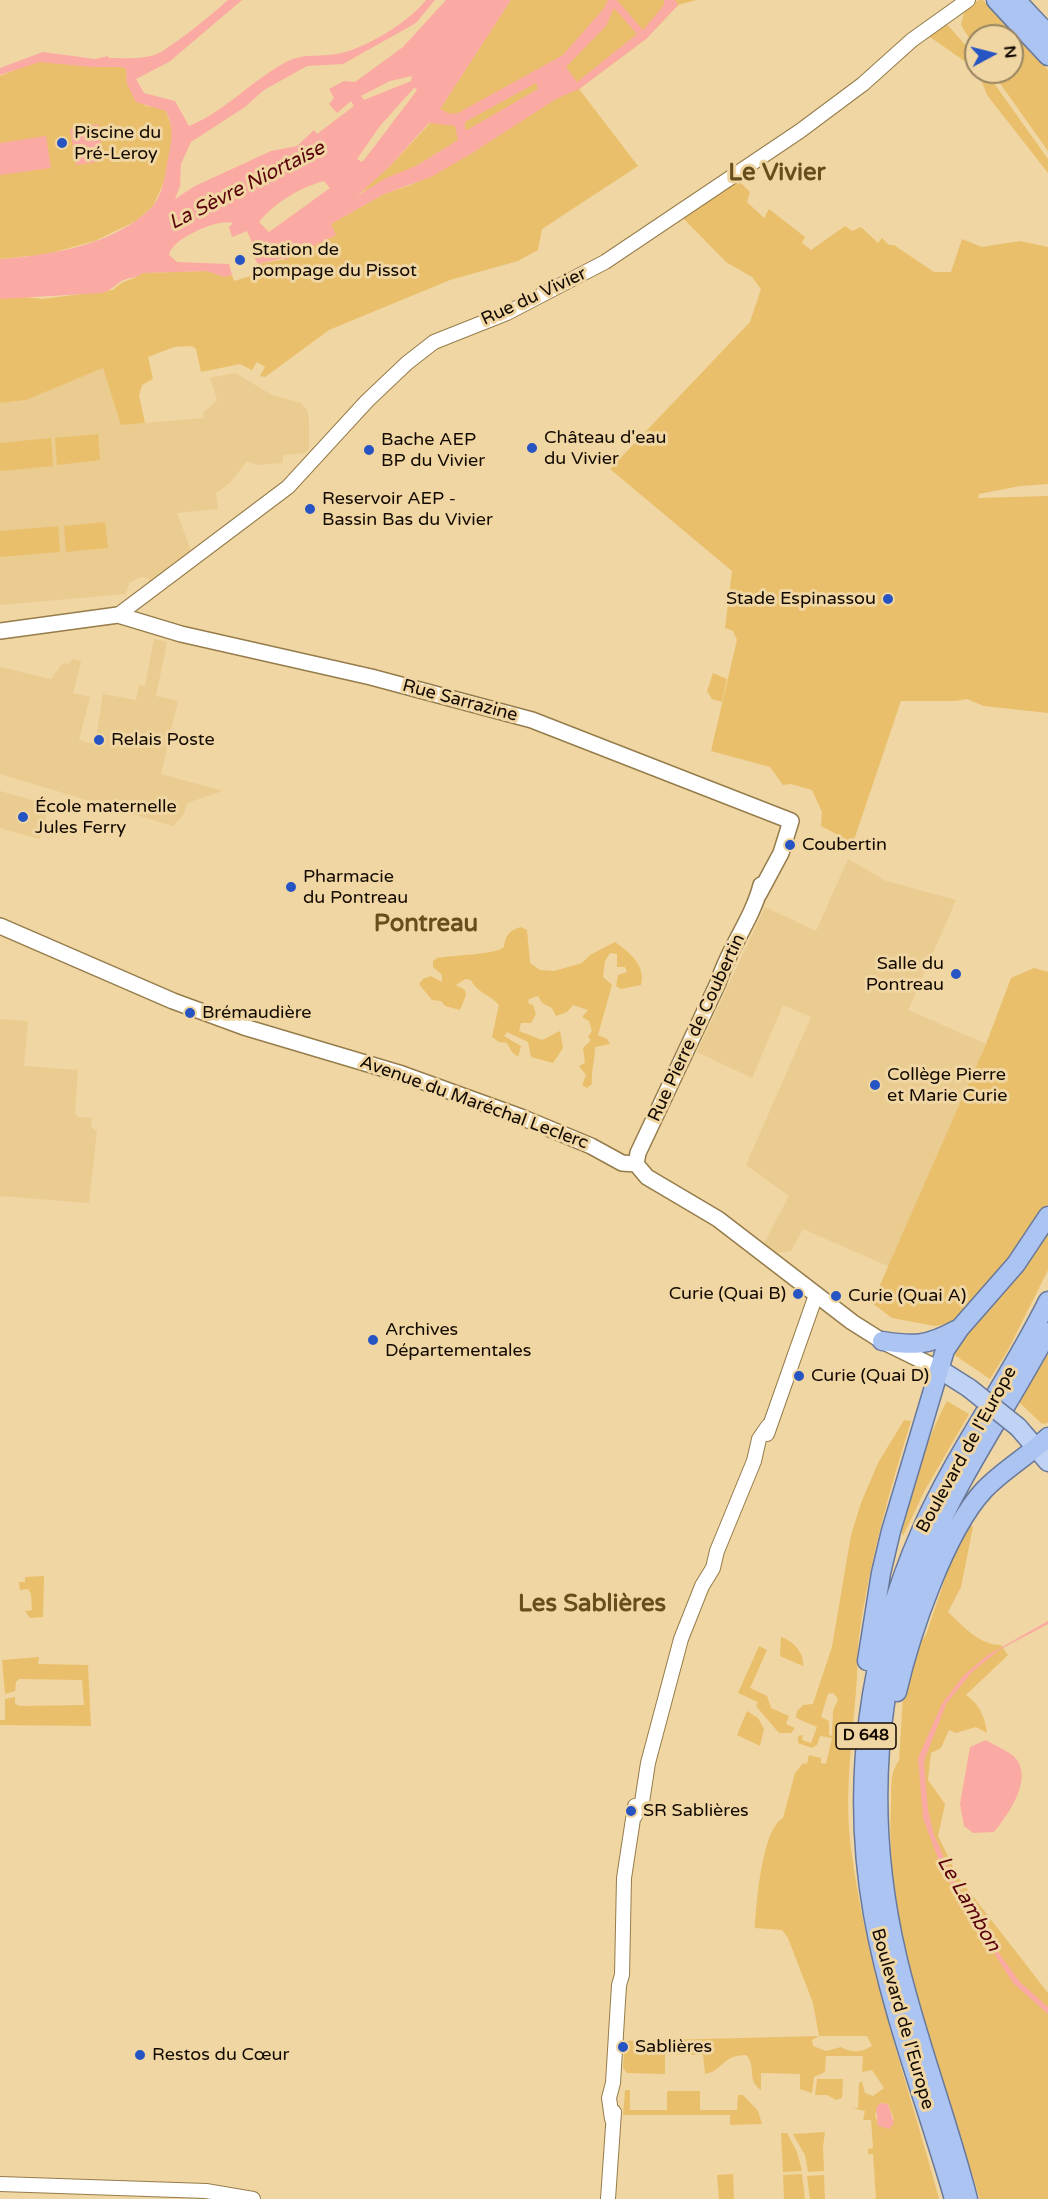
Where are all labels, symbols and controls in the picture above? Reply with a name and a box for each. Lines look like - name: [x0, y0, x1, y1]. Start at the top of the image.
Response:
- north arrow: [964, 24, 1024, 84]
- text: N: [999, 44, 1021, 60]
- place label: Piscine du Pré-Leroy: [74, 122, 161, 164]
- marker: Piscine du Pré-Leroy: [55, 136, 69, 150]
- water label: La Sèvre Niortaise: [165, 136, 329, 236]
- district label: Le Vivier: [728, 160, 826, 188]
- place label: Station de pompage du Pissot: [252, 239, 417, 282]
- marker: Station de pompage du Pissot: [233, 253, 247, 267]
- street label: Rue du Vivier: [478, 263, 590, 331]
- place label: Château d'eau du Vivier: [544, 427, 667, 470]
- place label: Bache AEP BP du Vivier: [381, 429, 485, 472]
- marker: Château d'eau du Vivier: [525, 441, 539, 455]
- marker: Bache AEP BP du Vivier: [362, 443, 376, 457]
- place label: Reservoir AEP - Bassin Bas du Vivier: [322, 488, 493, 530]
- marker: Reservoir AEP - Bassin Bas du Vivier: [303, 502, 317, 516]
- place label: Stade Espinassou: [726, 588, 876, 610]
- marker: Stade Espinassou: [881, 592, 895, 606]
- street label: Rue Sarrazine: [400, 675, 520, 727]
- place label: Relais Poste: [111, 729, 215, 751]
- marker: Relais Poste: [92, 733, 106, 747]
- place label: École maternelle Jules Ferry: [35, 796, 177, 838]
- marker: École maternelle Jules Ferry: [16, 810, 30, 824]
- place label: Coubertin: [802, 834, 887, 856]
- marker: Coubertin: [783, 838, 797, 852]
- place label: Pharmacie du Pontreau: [303, 866, 408, 908]
- marker: Pharmacie du Pontreau: [284, 880, 298, 894]
- district label: Pontreau: [374, 911, 478, 939]
- street label: Rue Pierre de Coubertin: [644, 931, 750, 1125]
- place label: Salle du Pontreau: [866, 953, 944, 996]
- marker: Salle du Pontreau: [949, 967, 963, 981]
- place label: Brémaudière: [202, 1002, 312, 1024]
- marker: Brémaudière: [183, 1006, 197, 1020]
- street label: Avenue du Maréchal Leclerc: [357, 1052, 591, 1154]
- place label: Collège Pierre et Marie Curie: [887, 1064, 1007, 1106]
- marker: Collège Pierre et Marie Curie: [868, 1078, 882, 1092]
- place label: Curie (Quai B): [669, 1283, 786, 1305]
- place label: Curie (Quai A): [848, 1285, 966, 1307]
- marker: Curie (Quai B): [791, 1287, 805, 1301]
- marker: Curie (Quai A): [829, 1289, 843, 1303]
- place label: Archives Départementales: [385, 1319, 531, 1362]
- marker: Archives Départementales: [366, 1333, 380, 1347]
- street label: Boulevard de l'Europe: [912, 1363, 1022, 1537]
- place label: Curie (Quai D): [811, 1365, 929, 1387]
- marker: Curie (Quai D): [792, 1369, 806, 1383]
- district label: Les Sablières: [518, 1591, 666, 1619]
- road number: D 648: [836, 1723, 896, 1749]
- place label: SR Sablières: [643, 1800, 749, 1822]
- marker: SR Sablières: [624, 1804, 638, 1818]
- water label: Le Lambon: [931, 1852, 1005, 1956]
- street label: Boulevard de l'Europe: [866, 1926, 938, 2112]
- place label: Sablières: [635, 2036, 712, 2058]
- marker: Sablières: [616, 2040, 630, 2054]
- place label: Restos du Cœur: [152, 2044, 289, 2066]
- marker: Restos du Cœur: [133, 2048, 147, 2062]

